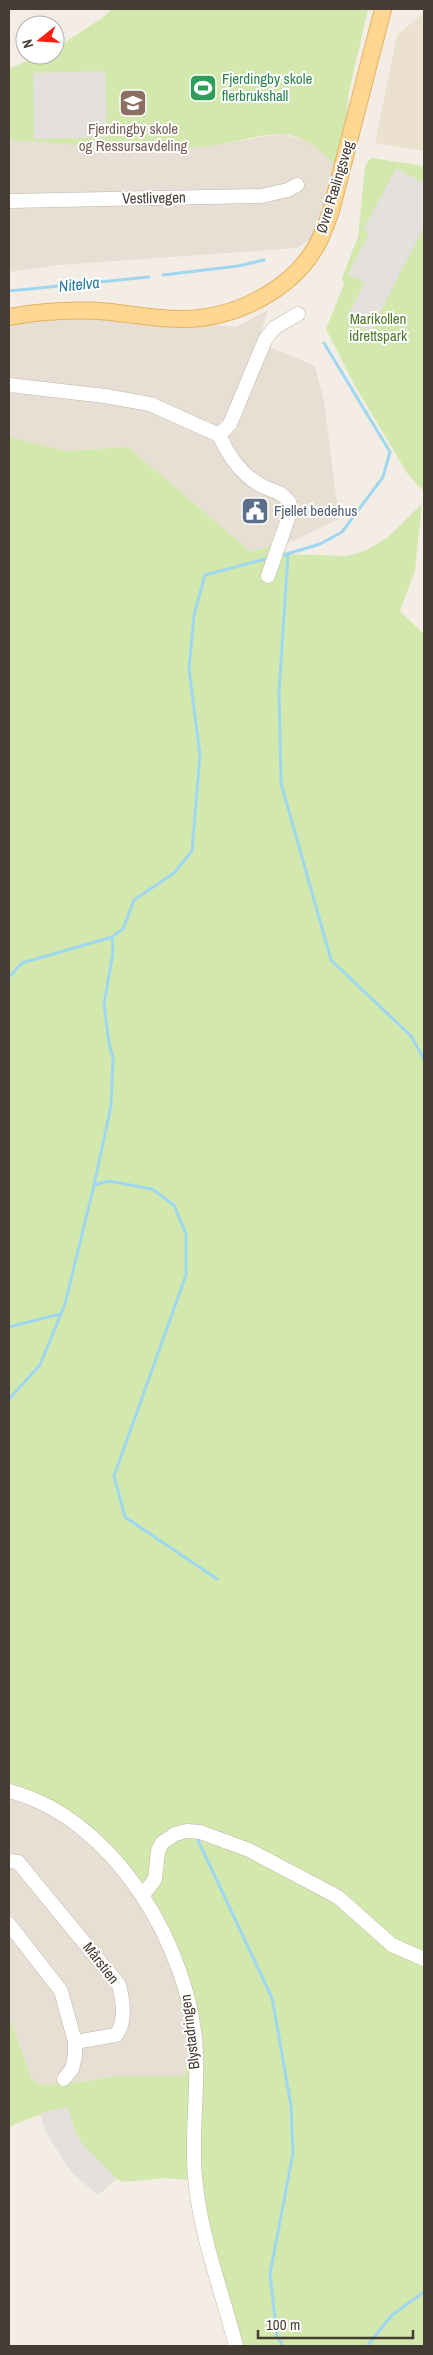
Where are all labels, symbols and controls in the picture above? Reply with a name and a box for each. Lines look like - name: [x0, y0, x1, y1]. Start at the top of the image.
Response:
- north arrow: [15, 15, 65, 65]
- text: N: [18, 37, 37, 50]
- place label: Fjerdingby skole flerbrukshall: [222, 68, 312, 106]
- sports icon: Fjerdingby skole flerbrukshall: [188, 73, 218, 103]
- school or university icon: Fjerdingby skole og Ressursavdeling: [118, 88, 148, 118]
- place label: Fjerdingby skole og Ressursavdeling: [79, 118, 188, 156]
- street label: Øvre Rælingsveg: [310, 138, 359, 236]
- street label: Vestlivegen: [122, 186, 186, 209]
- water label: Nitelva: [58, 271, 100, 297]
- park label: Marikollen idrettspark: [349, 308, 408, 346]
- public building icon: Fjellet bedehus: [240, 496, 270, 526]
- place label: Fjellet bedehus: [274, 500, 357, 521]
- street label: Mårstien: [78, 1937, 124, 1988]
- street label: Blystadringen: [174, 1993, 205, 2071]
- scale bar: [258, 2308, 413, 2340]
- text: 100 m: [266, 2314, 300, 2335]

